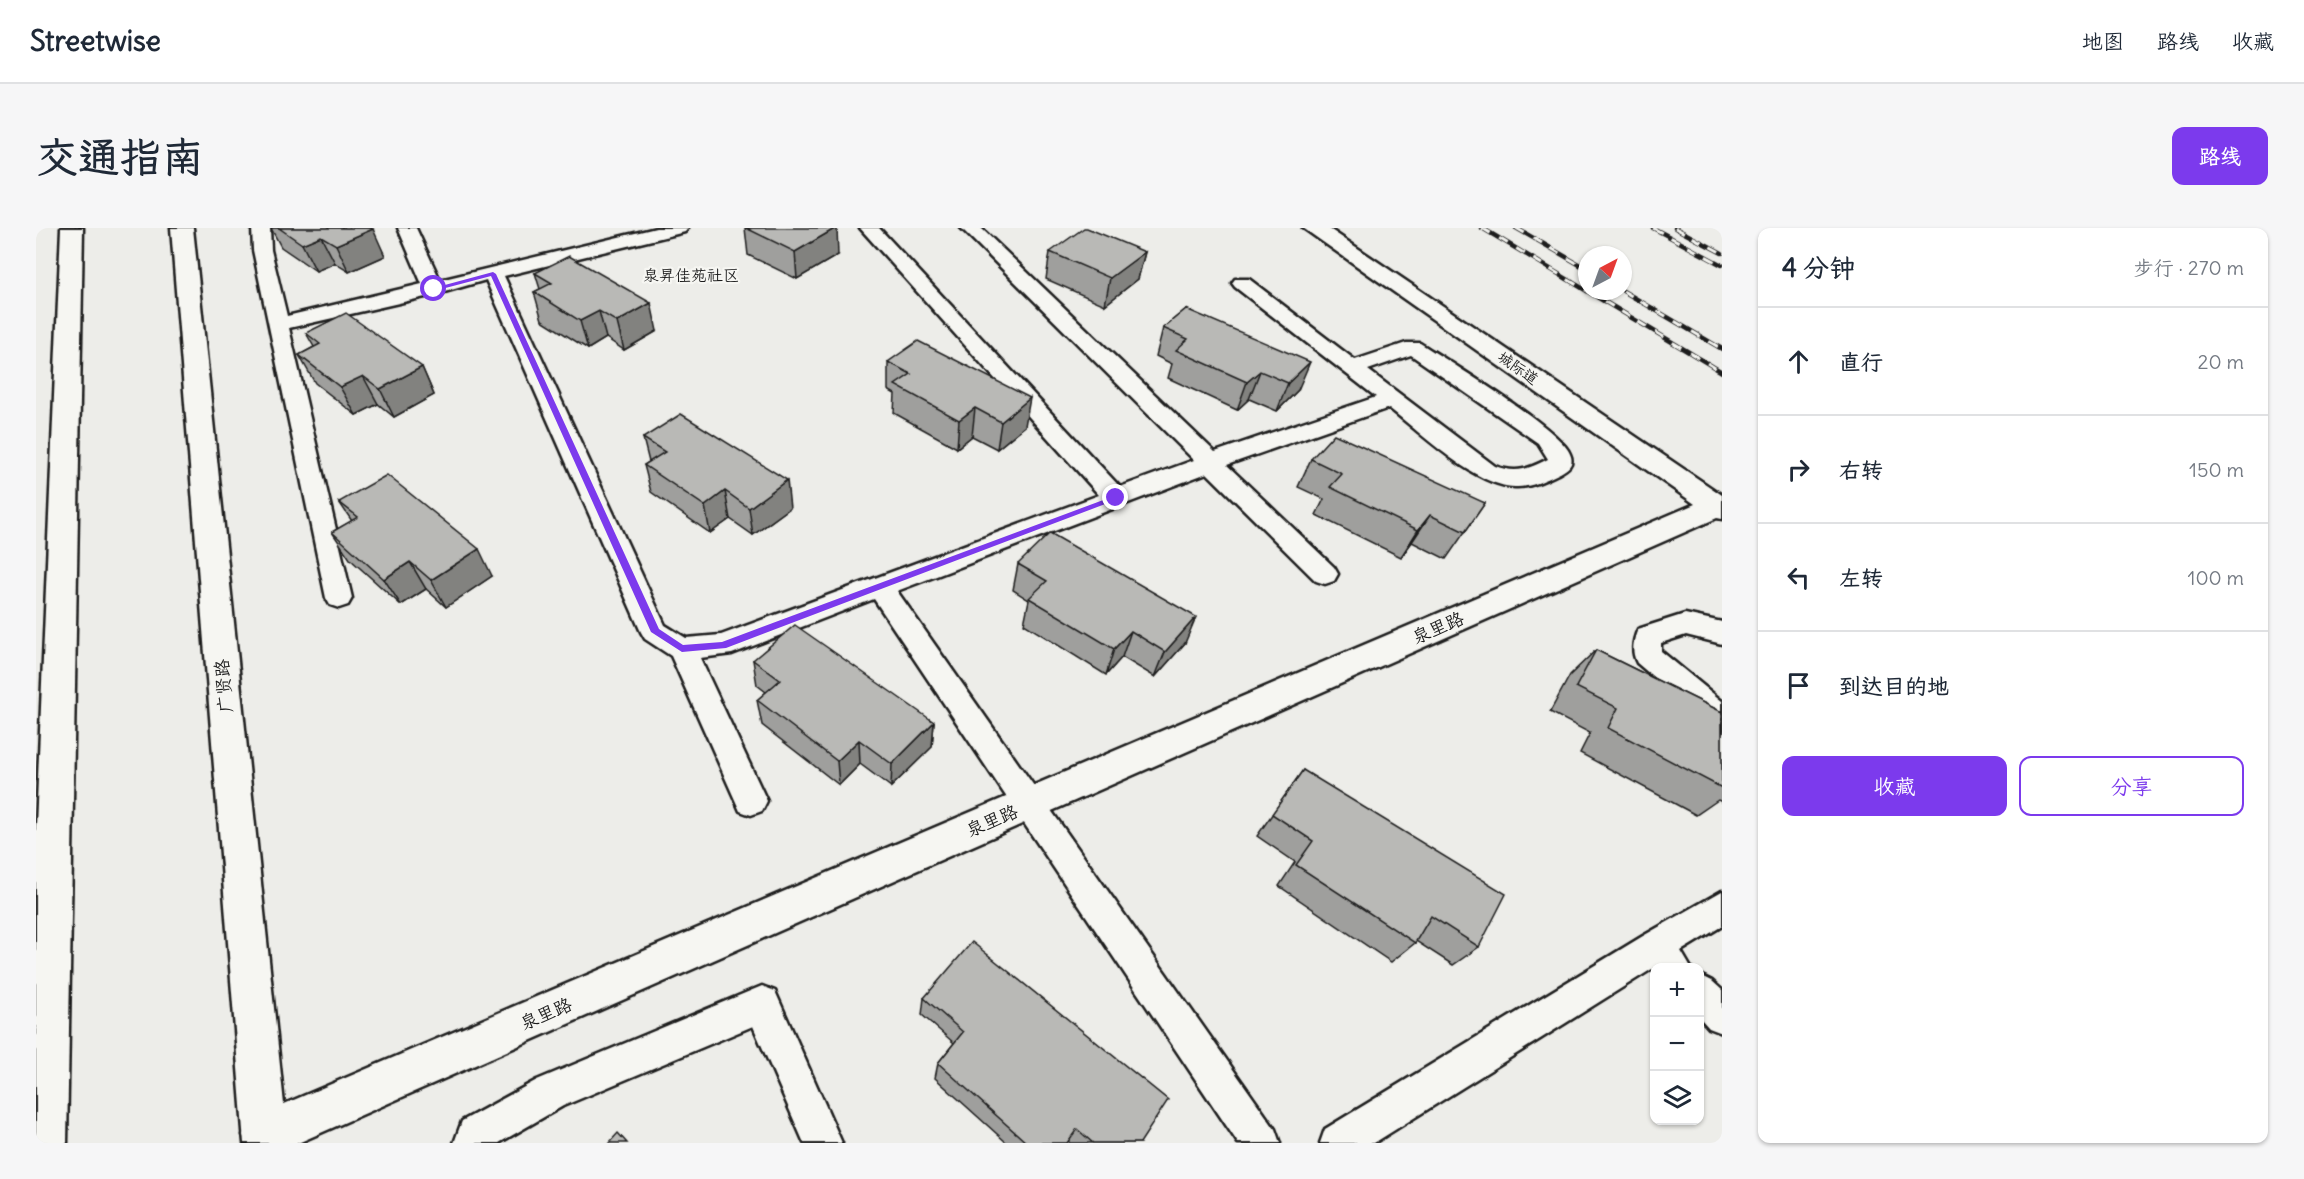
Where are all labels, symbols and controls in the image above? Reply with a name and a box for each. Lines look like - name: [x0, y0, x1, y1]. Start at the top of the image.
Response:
- text: Streetwise: [30, 23, 161, 59]
- text: 地图: [2082, 28, 2124, 55]
- text: 路线: [2157, 28, 2199, 55]
- text: 收藏: [2232, 28, 2274, 55]
- button: 路线: [2172, 127, 2268, 185]
- text: 交通指南: [36, 131, 204, 183]
- north arrow: [1578, 246, 1632, 300]
- text: 4 分钟: [1782, 251, 1855, 284]
- text: 步行 · 270 m: [2134, 255, 2244, 280]
- district label: 泉昇佳苑社区: [643, 265, 739, 285]
- route start: [420, 275, 446, 301]
- icon: ahead: [1782, 345, 1815, 378]
- street label: 城际道: [1494, 347, 1542, 388]
- text: 直行: [1839, 348, 1883, 376]
- text: 20 m: [2198, 349, 2244, 374]
- icon: right: [1782, 453, 1815, 486]
- text: 右转: [1839, 456, 1883, 484]
- text: 150 m: [2189, 457, 2244, 482]
- route end: [1102, 484, 1128, 510]
- icon: left: [1782, 561, 1815, 594]
- text: 左转: [1839, 564, 1883, 592]
- text: 100 m: [2187, 565, 2244, 590]
- street label: 泉里路: [1408, 606, 1467, 649]
- street label: 广贤路: [210, 658, 237, 714]
- icon: arrive: [1782, 669, 1815, 702]
- text: 到达目的地: [1839, 672, 1949, 700]
- button: 收藏: [1782, 756, 2007, 816]
- button: 分享: [2019, 756, 2244, 816]
- street label: 泉里路: [962, 799, 1021, 842]
- map controls: [1650, 963, 1704, 1125]
- button: +: [1650, 963, 1704, 1017]
- street label: 泉里路: [516, 992, 575, 1035]
- button: −: [1650, 1017, 1704, 1071]
- button: layers: [1650, 1071, 1704, 1125]

